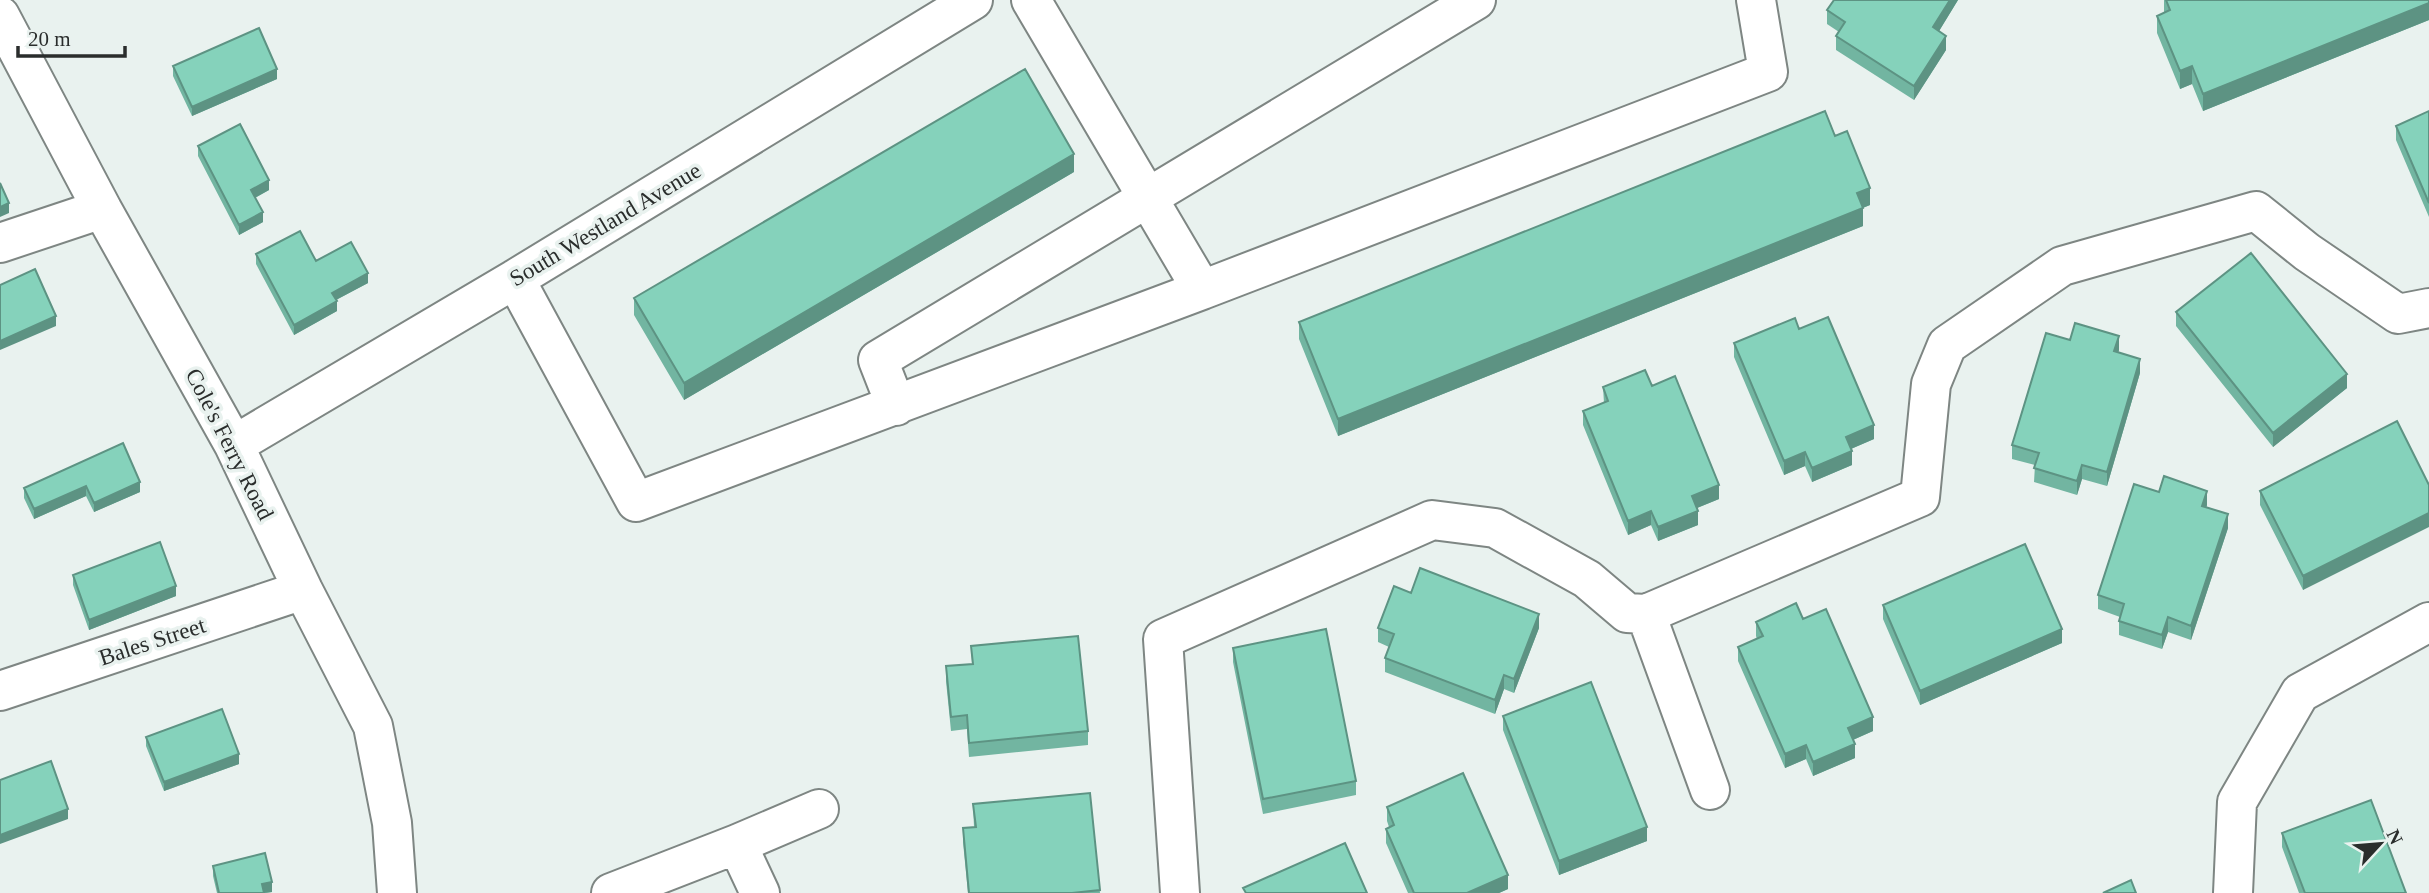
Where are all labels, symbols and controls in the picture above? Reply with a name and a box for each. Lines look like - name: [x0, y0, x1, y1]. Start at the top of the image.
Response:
- scale bar: [18, 14, 124, 58]
- text: 20 m: [28, 27, 71, 51]
- street label: South Westland Avenue: [505, 157, 705, 291]
- street label: Cole's Ferry Road: [181, 364, 279, 524]
- street label: Bales Street: [96, 612, 209, 670]
- north arrow: [2345, 809, 2415, 879]
- text: N: [2382, 826, 2407, 848]

